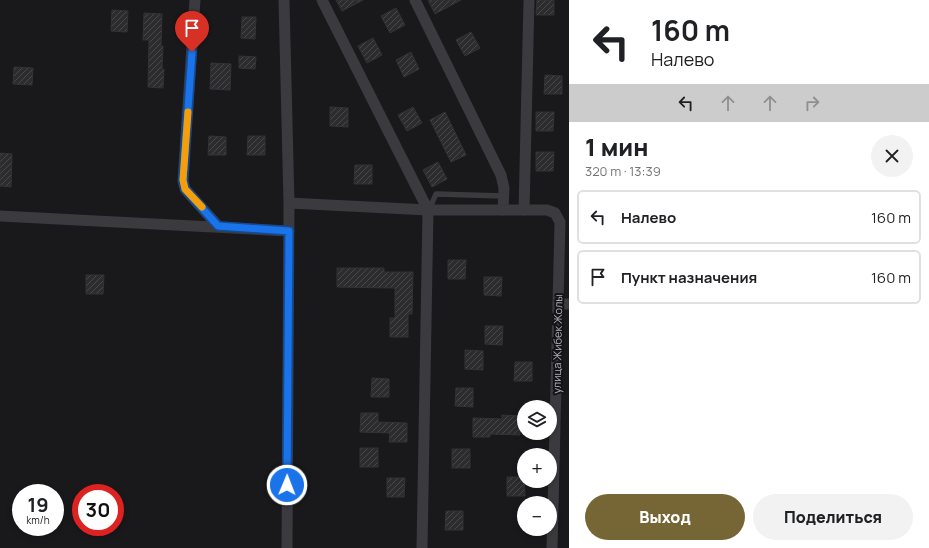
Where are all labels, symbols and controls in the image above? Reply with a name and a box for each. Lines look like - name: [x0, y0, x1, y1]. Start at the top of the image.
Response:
- pin: [175, 11, 209, 52]
- text: 160 m: [651, 11, 730, 49]
- icon: left: [585, 16, 637, 68]
- icon: arrive: [181, 17, 203, 39]
- text: Налево: [651, 47, 715, 71]
- icon: left: [675, 92, 697, 114]
- icon: ahead: [717, 92, 739, 114]
- icon: ahead: [759, 92, 781, 114]
- icon: right: [801, 92, 823, 114]
- text: 1 мин: [585, 130, 648, 163]
- button: close: [871, 135, 913, 177]
- text: 320 m · 13:39: [585, 162, 661, 180]
- icon: left: [587, 206, 609, 228]
- text: Налево: [621, 207, 676, 228]
- text: 160 m: [871, 207, 911, 228]
- icon: arrive: [587, 266, 609, 288]
- text: Пункт назначения: [621, 267, 757, 288]
- text: 160 m: [871, 267, 911, 288]
- street label: улица Жибек Жолы: [549, 294, 565, 394]
- map controls: [517, 400, 557, 536]
- button: layers: [517, 400, 557, 440]
- button: +: [517, 448, 557, 488]
- position arrow: [266, 464, 308, 506]
- speed limit sign: 30: [72, 484, 124, 536]
- text: 19: [27, 491, 49, 518]
- button: Выход: [585, 494, 745, 540]
- button: Поделиться: [753, 494, 913, 540]
- button: −: [517, 496, 557, 536]
- text: km/h: [26, 513, 50, 527]

